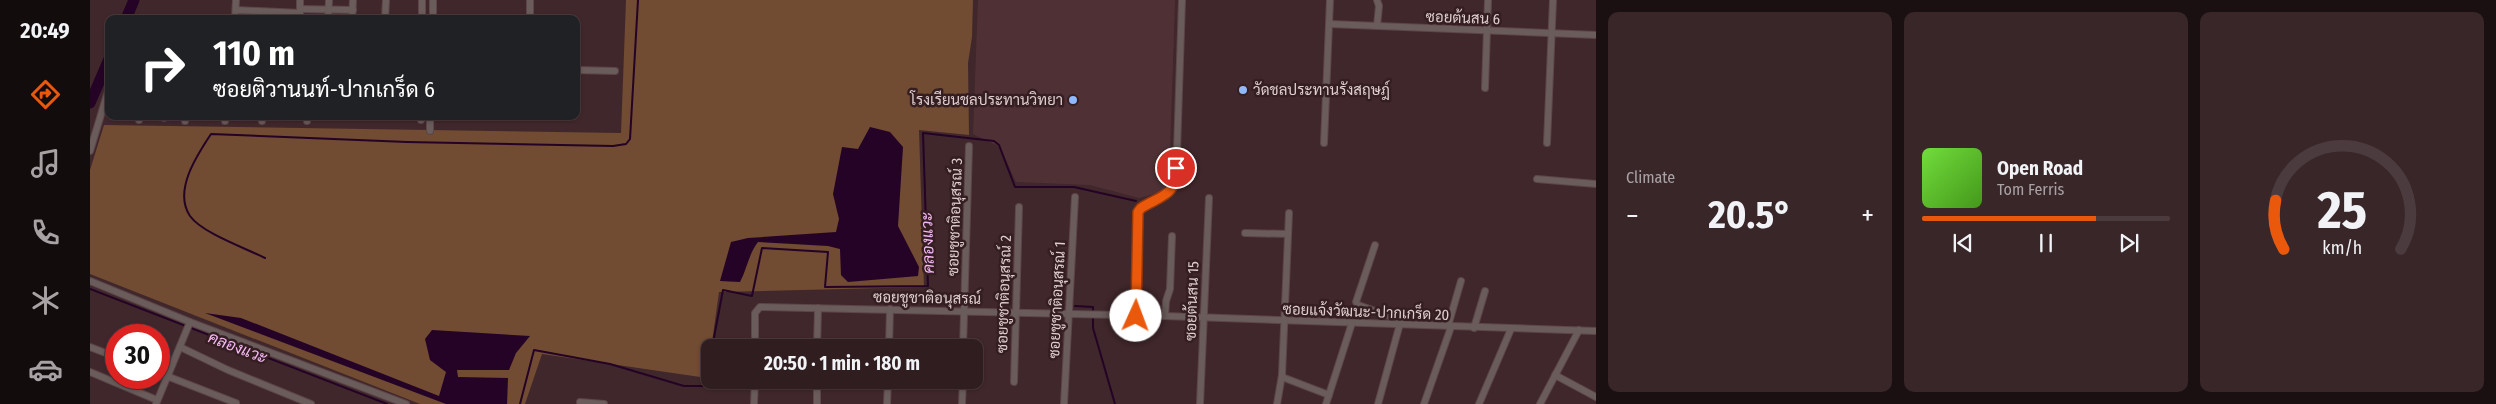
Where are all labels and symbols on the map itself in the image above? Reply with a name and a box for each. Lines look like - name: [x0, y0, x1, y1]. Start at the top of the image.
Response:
- street label: ซอยต้นสน 6: [1425, 7, 1501, 28]
- place label: วัดชลประทานรังสฤษฎ์: [1253, 80, 1390, 100]
- marker: วัดชลประทานรังสฤษฎ์: [1237, 84, 1249, 96]
- place label: โรงเรียนชลประทานวิทยา: [909, 90, 1063, 109]
- marker: โรงเรียนชลประทานวิทยา: [1067, 94, 1079, 106]
- pin: [1155, 147, 1197, 189]
- street label: ซอยชูชาติอนุสรณ์ 3: [943, 157, 968, 276]
- water label: คลองแวะ: [917, 211, 938, 274]
- street label: ซอยชูชาติอนุสรณ์ 2: [992, 234, 1017, 353]
- street label: ซอยชูชาติอนุสรณ์ 1: [1044, 241, 1071, 359]
- street label: ซอยต้นสน 15: [1181, 261, 1202, 341]
- street label: ซอยชูชาติอนุสรณ์: [873, 287, 981, 310]
- position arrow: [1109, 289, 1161, 341]
- street label: ซอยแจ้งวัฒนะ-ปากเกร็ด 20: [1282, 298, 1450, 324]
- speed limit sign: 30: [105, 324, 170, 389]
- water label: คลองแวะ: [206, 328, 270, 368]

